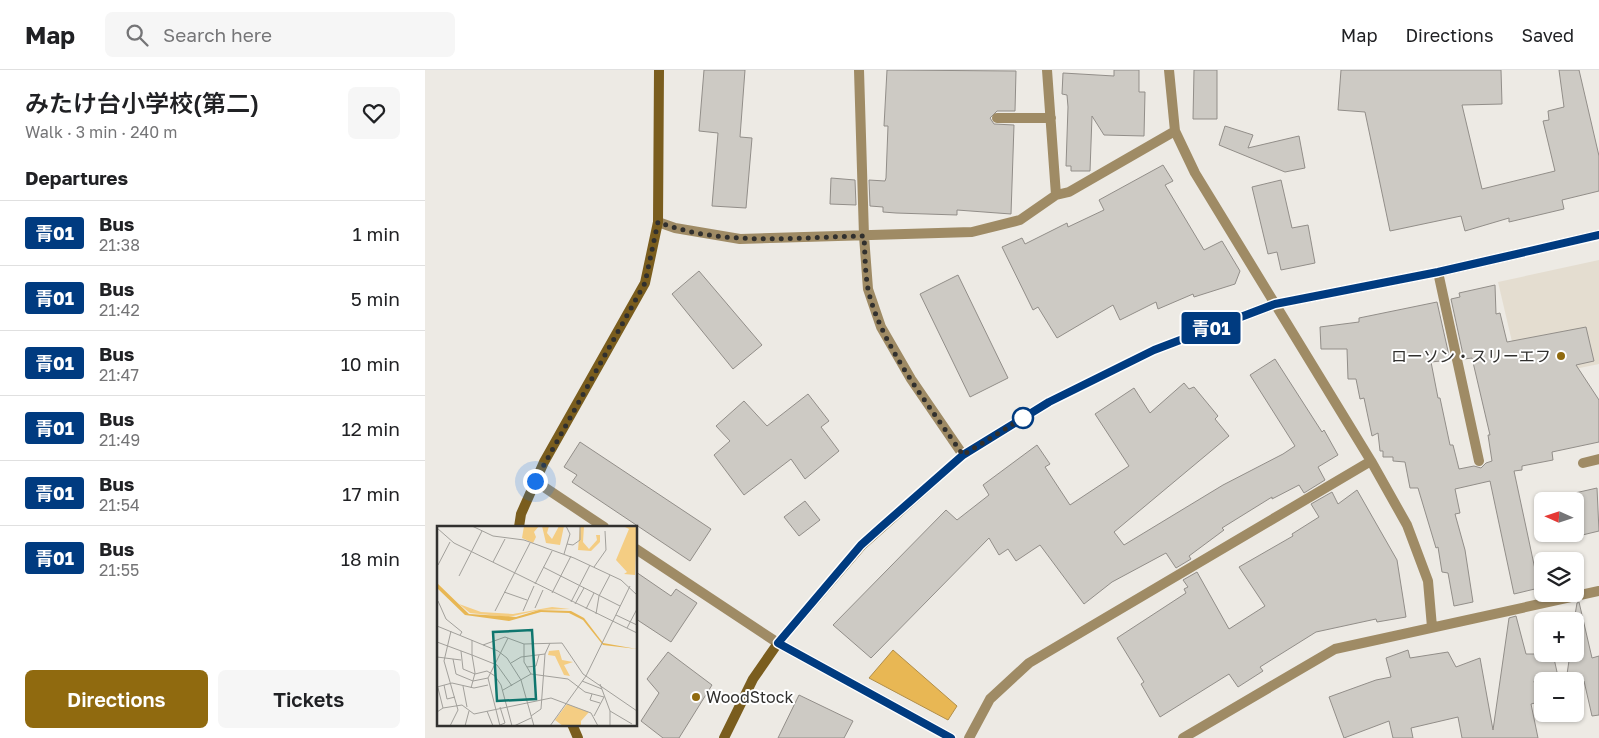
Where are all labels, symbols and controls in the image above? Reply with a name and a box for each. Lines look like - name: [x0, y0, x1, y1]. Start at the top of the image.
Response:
- search box: [105, 12, 455, 57]
- text: Map: [25, 20, 75, 49]
- icon: search: [123, 21, 151, 49]
- text: Search here: [163, 23, 272, 46]
- text: Map: [1341, 24, 1377, 46]
- text: Directions: [1405, 24, 1493, 46]
- text: Saved: [1521, 24, 1574, 46]
- button: heart: [348, 87, 400, 139]
- text: みたけ台小学校(第二): [25, 88, 259, 117]
- text: Walk · 3 min · 240 m: [25, 122, 177, 142]
- text: Departures: [25, 166, 128, 189]
- text: Bus: [99, 212, 134, 235]
- text: 青01: [35, 222, 74, 244]
- text: 1 min: [352, 222, 400, 245]
- text: 21:38: [99, 235, 140, 255]
- text: Bus: [99, 277, 134, 300]
- text: 青01: [35, 287, 74, 309]
- text: 5 min: [351, 287, 400, 310]
- text: 21:42: [99, 300, 140, 320]
- line badge: 青01: [1182, 312, 1240, 344]
- text: 青01: [1192, 317, 1230, 339]
- text: Bus: [99, 342, 134, 365]
- place label: ローソン・スリーエフ: [1391, 346, 1551, 366]
- marker: ローソン・スリーエフ: [1555, 350, 1567, 362]
- text: 青01: [35, 352, 74, 374]
- text: 10 min: [341, 352, 400, 375]
- text: 21:47: [99, 365, 139, 385]
- text: Bus: [99, 407, 134, 430]
- unlabelled marker: [1012, 407, 1034, 429]
- text: 青01: [35, 417, 74, 439]
- text: 12 min: [341, 417, 400, 440]
- text: 21:49: [99, 430, 140, 450]
- your location: [523, 469, 548, 494]
- text: Bus: [99, 472, 134, 495]
- text: 青01: [35, 482, 74, 504]
- text: 17 min: [342, 482, 400, 505]
- north arrow: [1534, 492, 1584, 542]
- map controls: [1534, 492, 1584, 722]
- text: 21:54: [99, 495, 140, 515]
- inset map: [437, 526, 637, 726]
- text: Bus: [99, 537, 134, 560]
- text: 青01: [35, 547, 74, 569]
- text: 18 min: [341, 547, 400, 570]
- button: layers: [1534, 552, 1584, 602]
- text: 21:55: [99, 560, 139, 580]
- button: +: [1534, 612, 1584, 662]
- button: Directions: [25, 670, 208, 728]
- button: Tickets: [218, 670, 400, 728]
- button: −: [1534, 672, 1584, 722]
- place label: WoodStock: [706, 687, 793, 707]
- marker: WoodStock: [690, 691, 702, 703]

